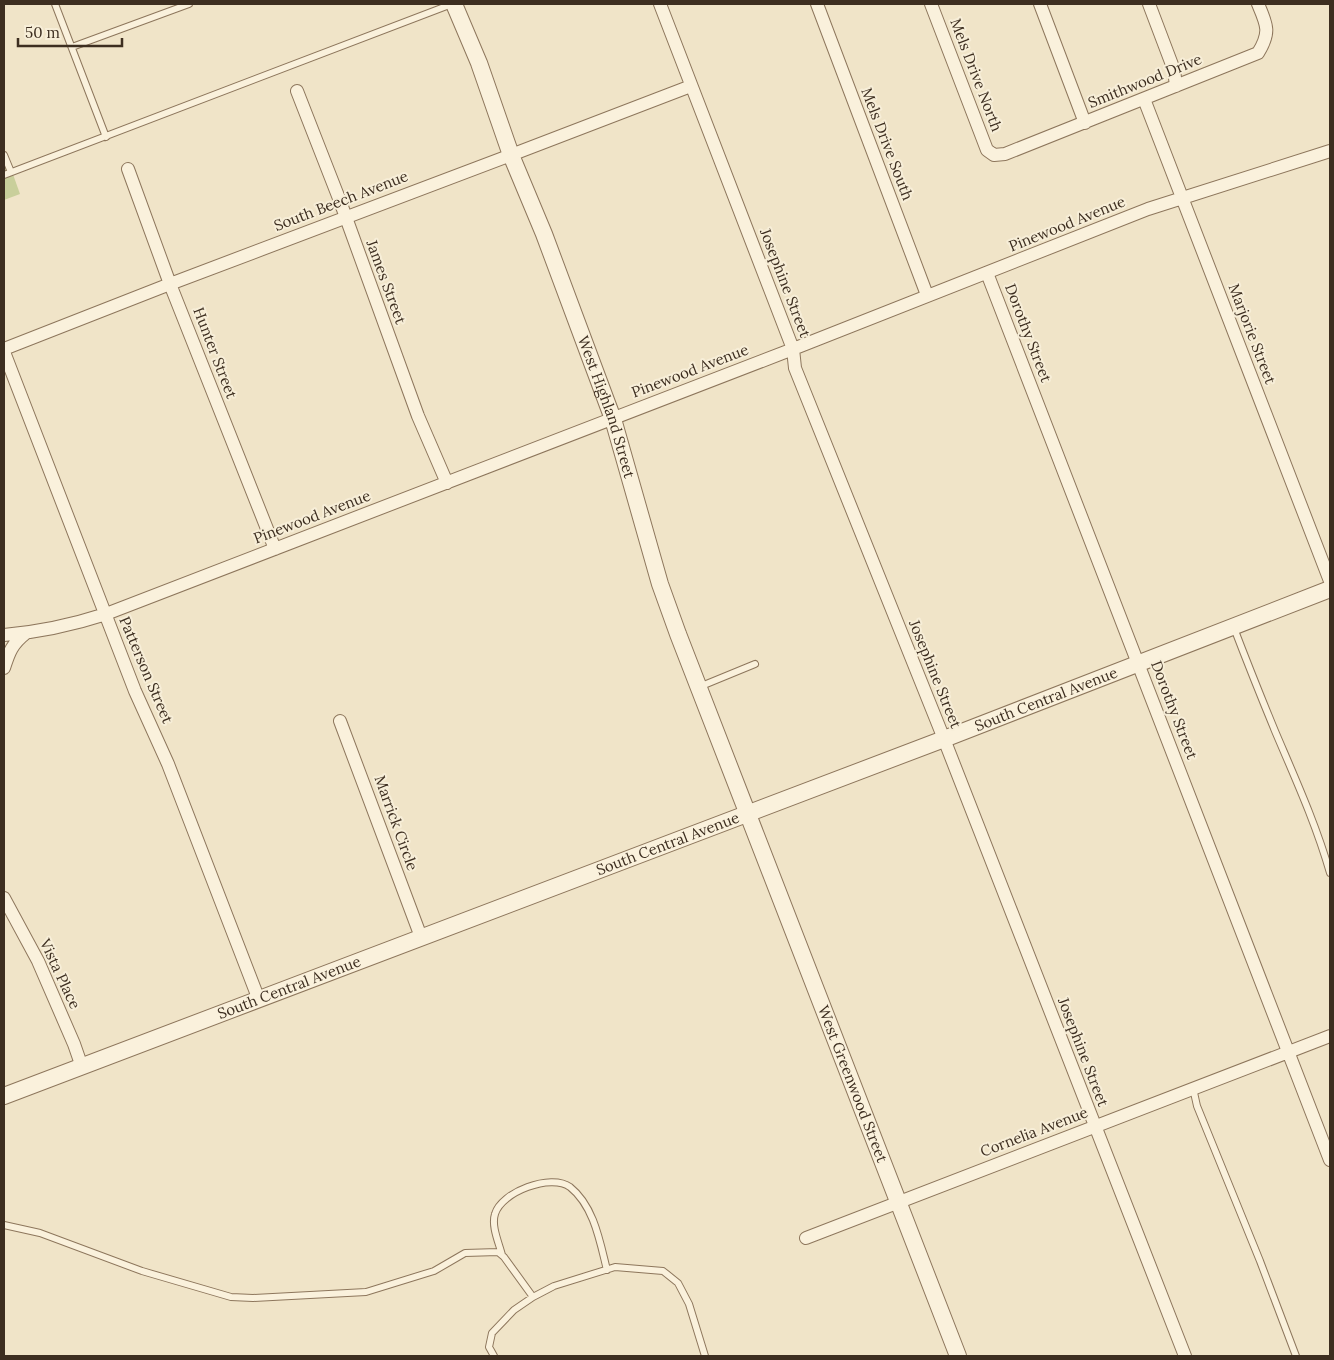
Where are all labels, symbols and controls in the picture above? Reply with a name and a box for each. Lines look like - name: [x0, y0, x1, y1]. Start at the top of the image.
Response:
- scale bar: [18, 15, 121, 47]
- street label: Mels Drive North: [946, 16, 1007, 134]
- text: 50 m: [25, 23, 60, 42]
- street label: Smithwood Drive: [1085, 49, 1204, 112]
- street label: Mels Drive South: [857, 85, 918, 203]
- street label: South Beech Avenue: [271, 166, 411, 235]
- street label: Pinewood Avenue: [1006, 192, 1128, 256]
- street label: Josephine Street: [756, 225, 815, 340]
- street label: James Street: [362, 236, 411, 327]
- street label: Dorothy Street: [1001, 281, 1056, 385]
- street label: Marjorie Street: [1225, 281, 1280, 387]
- street label: Hunter Street: [189, 304, 242, 401]
- street label: West Highland Street: [574, 333, 639, 480]
- street label: Pinewood Avenue: [629, 339, 751, 402]
- street label: Pinewood Avenue: [251, 485, 373, 548]
- street label: Patterson Street: [115, 613, 178, 726]
- street label: Josephine Street: [905, 616, 966, 731]
- street label: Dorothy Street: [1147, 658, 1202, 762]
- street label: South Central Avenue: [972, 663, 1120, 735]
- street label: Marrick Circle: [370, 773, 422, 873]
- street label: South Central Avenue: [593, 808, 742, 879]
- street label: Vista Place: [36, 935, 85, 1012]
- street label: South Central Avenue: [215, 951, 363, 1023]
- street label: Josephine Street: [1054, 994, 1113, 1109]
- street label: West Greenwood Street: [814, 1003, 892, 1165]
- street label: Cornelia Avenue: [977, 1102, 1090, 1161]

